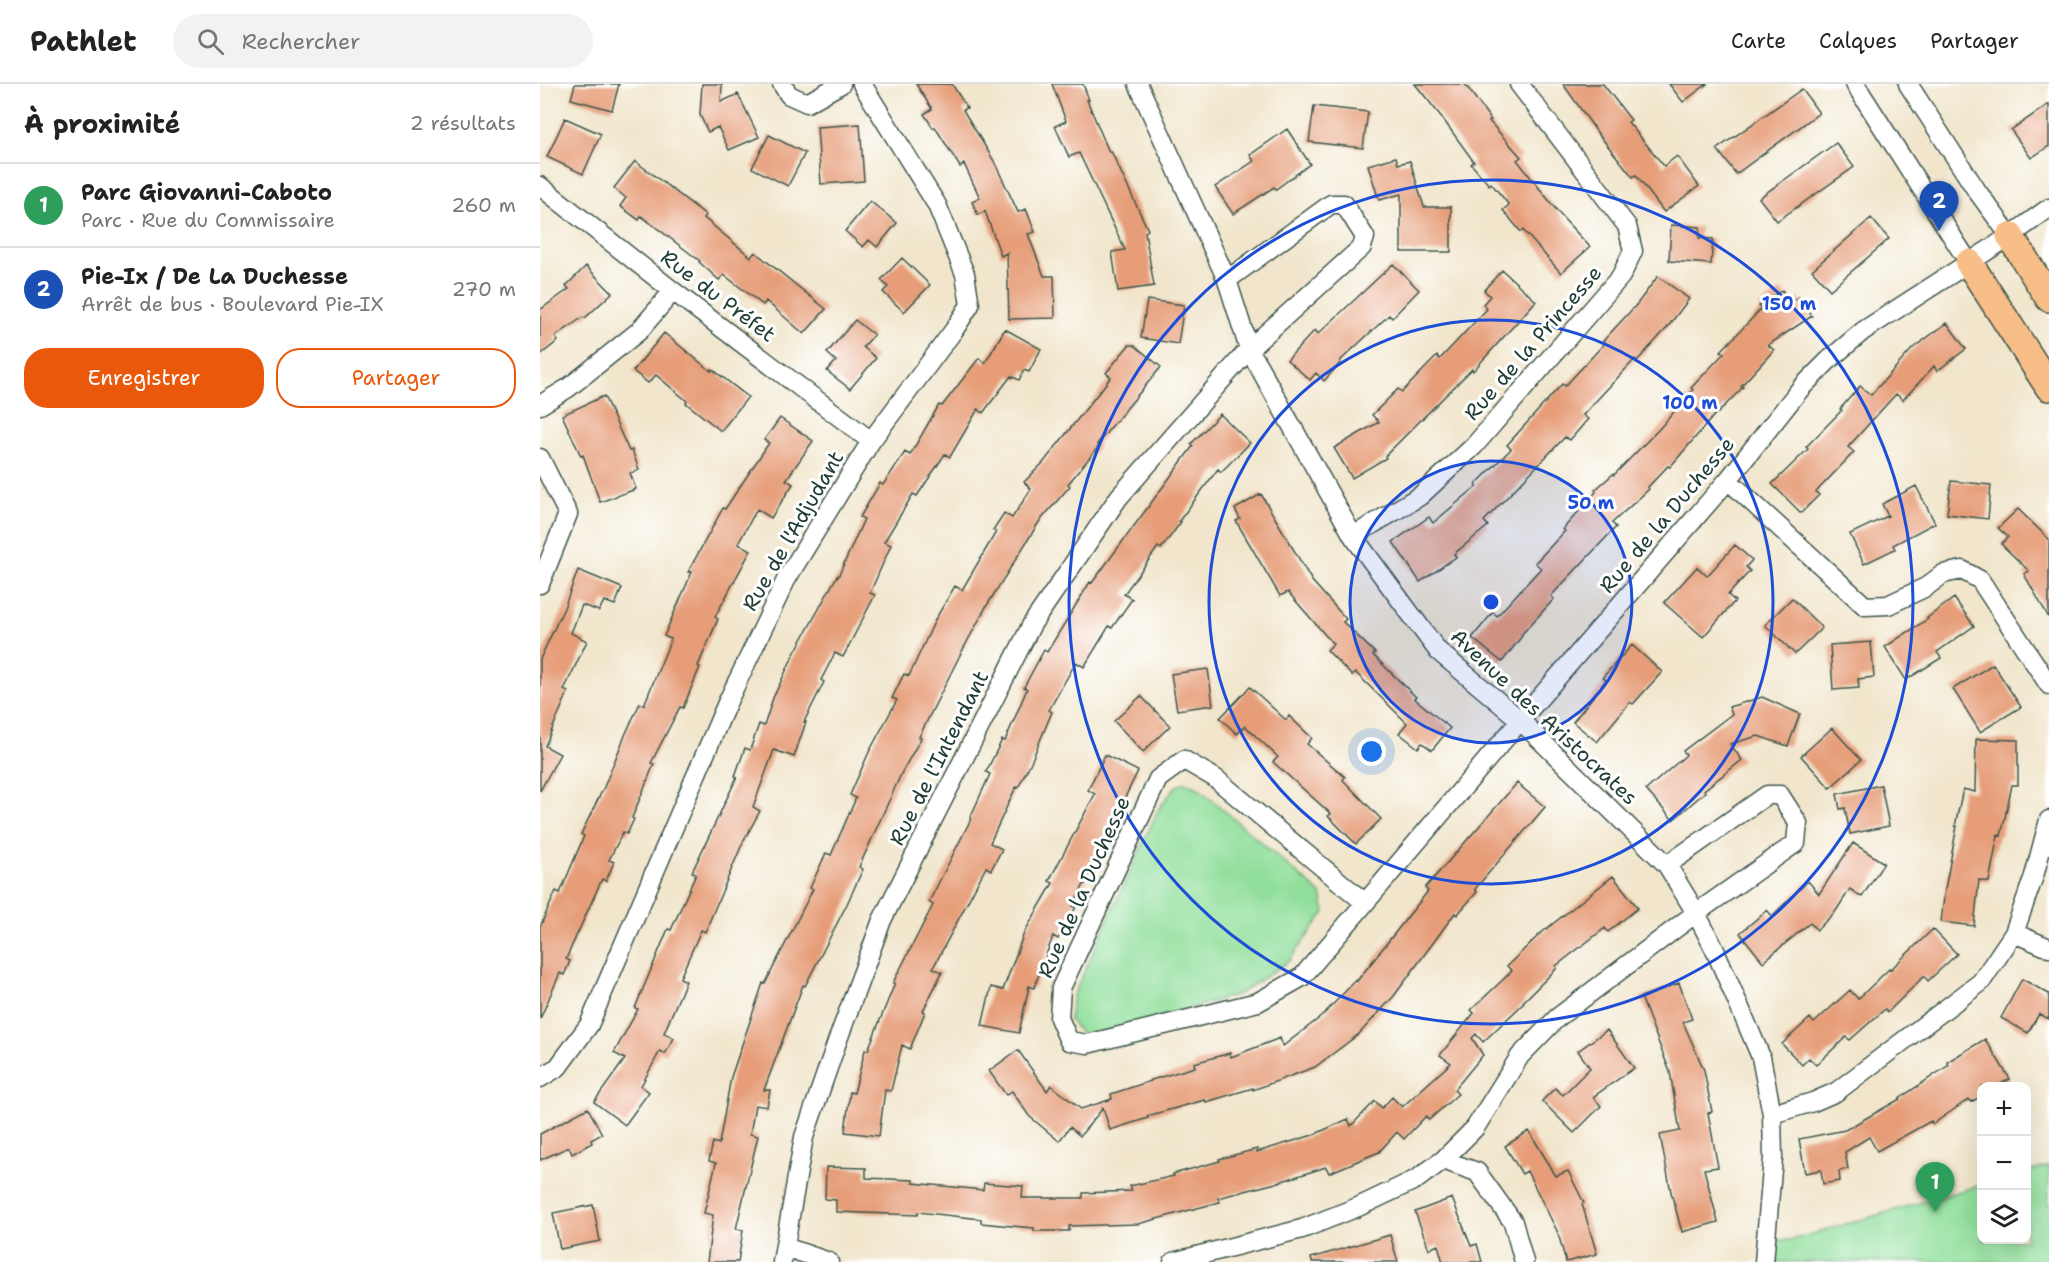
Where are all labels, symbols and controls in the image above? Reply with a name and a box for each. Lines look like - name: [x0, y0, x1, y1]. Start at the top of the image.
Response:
- search box: [173, 14, 593, 68]
- text: Pathlet: [30, 22, 137, 60]
- icon: search: [194, 25, 227, 58]
- text: Rechercher: [242, 27, 360, 56]
- text: Carte: [1731, 27, 1786, 55]
- text: Calques: [1819, 27, 1897, 55]
- text: Partager: [1930, 27, 2019, 55]
- text: À proximité: [24, 106, 180, 141]
- text: 2 résultats: [410, 110, 516, 136]
- text: Parc Giovanni-Caboto: [81, 178, 332, 207]
- pin: 2: [1920, 182, 1958, 231]
- text: 1: [39, 192, 48, 218]
- text: 260 m: [451, 192, 516, 218]
- text: Parc · Rue du Commissaire: [81, 207, 335, 233]
- street label: Rue du Préfet: [655, 244, 781, 348]
- street label: Rue de la Princesse: [1458, 260, 1608, 426]
- text: Pie-Ix / De La Duchesse: [81, 262, 348, 291]
- text: 2: [37, 276, 51, 302]
- text: 270 m: [452, 276, 516, 302]
- text: Arrêt de bus · Boulevard Pie-IX: [81, 291, 384, 317]
- text: 150 m: [1762, 292, 1817, 316]
- button: Enregistrer: [24, 348, 264, 408]
- button: Partager: [276, 348, 516, 408]
- text: 100 m: [1662, 391, 1718, 415]
- street label: Rue de la Duchesse: [1593, 431, 1741, 599]
- street label: Rue de l'Adjudant: [736, 446, 850, 616]
- text: 50 m: [1568, 491, 1615, 515]
- centre of rings: [1481, 592, 1501, 612]
- street label: Avenue des Aristocrates: [1444, 623, 1644, 811]
- street label: Rue de l'Intendant: [883, 666, 995, 850]
- your location: [1357, 737, 1386, 766]
- street label: Rue de la Duchesse: [1031, 792, 1137, 982]
- map controls: [1977, 1082, 2031, 1244]
- button: +: [1977, 1082, 2031, 1136]
- button: −: [1977, 1136, 2031, 1190]
- pin: 1: [1916, 1162, 1954, 1212]
- button: layers: [1977, 1190, 2031, 1244]

